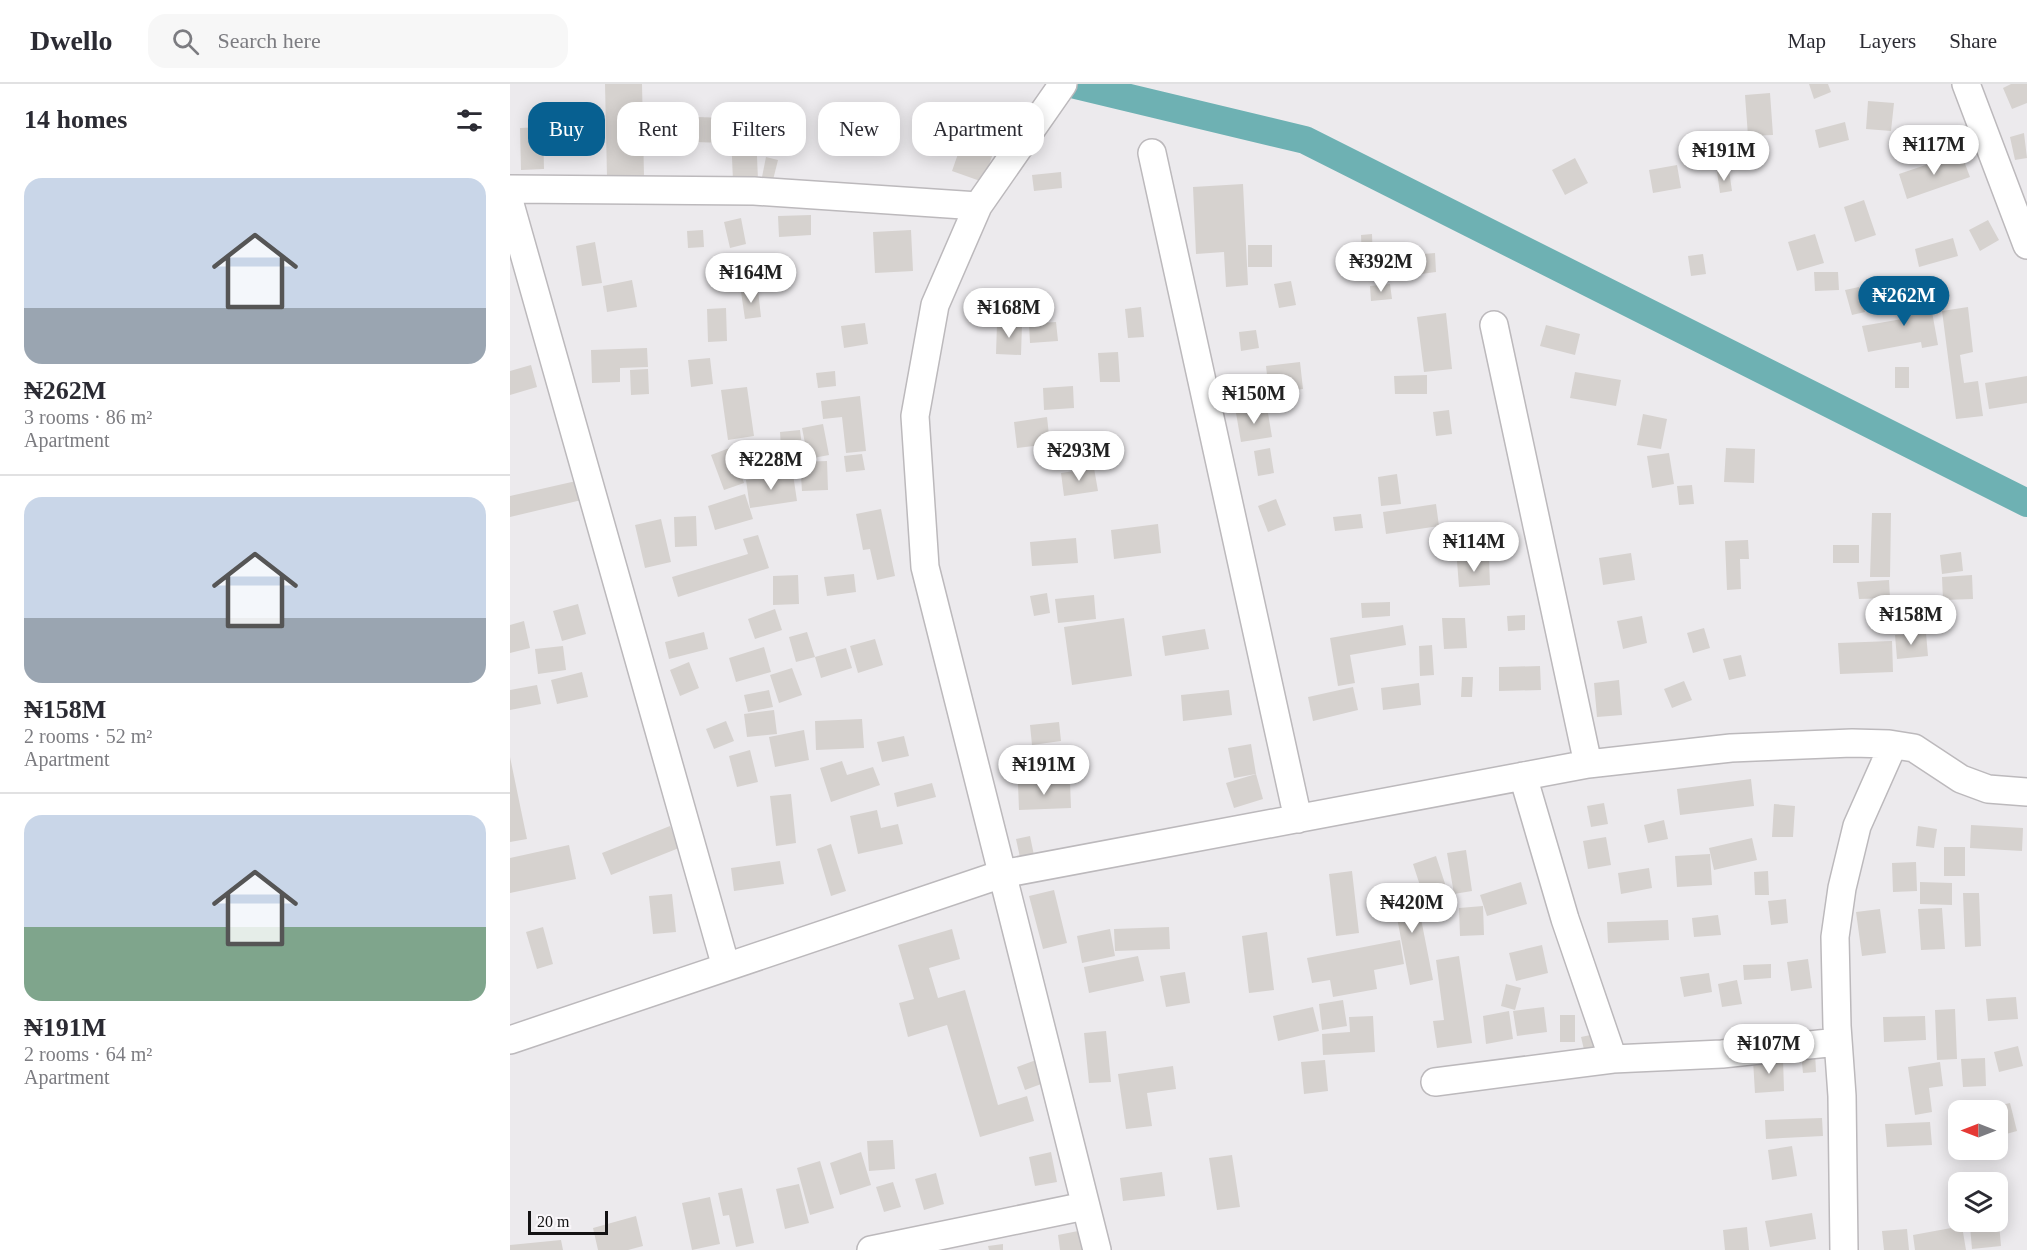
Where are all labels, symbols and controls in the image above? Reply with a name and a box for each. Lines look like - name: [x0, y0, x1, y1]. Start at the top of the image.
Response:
- search box: [148, 14, 568, 68]
- text: Dwello: [30, 25, 112, 56]
- icon: search: [169, 25, 202, 58]
- text: Search here: [217, 28, 321, 53]
- text: Map: [1788, 29, 1826, 53]
- text: Layers: [1859, 29, 1916, 53]
- text: Share: [1949, 29, 1997, 53]
- chip: Buy: [528, 102, 605, 156]
- chip: Rent: [617, 102, 699, 156]
- chip: Filters: [711, 102, 806, 156]
- chip: New: [818, 102, 900, 156]
- chip: Apartment: [912, 102, 1044, 156]
- icon: filters: [453, 104, 486, 137]
- text: 14 homes: [24, 105, 127, 134]
- pin: ₦117M: [1892, 125, 1976, 176]
- pin: ₦191M: [1682, 131, 1766, 182]
- text: ₦117M: [1903, 133, 1965, 155]
- text: ₦191M: [1692, 139, 1756, 161]
- icon: home: [201, 217, 309, 325]
- pin: ₦392M: [1339, 242, 1423, 293]
- text: ₦392M: [1349, 250, 1413, 272]
- pin: ₦164M: [709, 253, 793, 304]
- text: ₦164M: [719, 261, 783, 283]
- pin: ₦262M: [1862, 276, 1946, 327]
- text: ₦262M: [1872, 284, 1936, 306]
- pin: ₦168M: [967, 288, 1051, 339]
- text: ₦168M: [977, 296, 1041, 318]
- pin: ₦150M: [1212, 374, 1296, 425]
- text: ₦262M: [24, 376, 106, 405]
- text: ₦150M: [1222, 382, 1286, 404]
- text: 3 rooms · 86 m²: [24, 406, 152, 428]
- text: Apartment: [24, 429, 110, 451]
- pin: ₦293M: [1037, 431, 1121, 482]
- text: ₦293M: [1047, 439, 1111, 461]
- pin: ₦228M: [729, 440, 813, 491]
- text: ₦228M: [739, 448, 803, 470]
- pin: ₦114M: [1432, 522, 1516, 573]
- text: ₦114M: [1443, 530, 1505, 552]
- icon: home: [201, 536, 309, 644]
- pin: ₦158M: [1869, 595, 1953, 646]
- text: ₦158M: [1879, 603, 1943, 625]
- text: ₦158M: [24, 695, 106, 724]
- text: 2 rooms · 52 m²: [24, 725, 152, 747]
- pin: ₦191M: [1002, 745, 1086, 796]
- text: Apartment: [24, 748, 110, 770]
- text: ₦191M: [1012, 753, 1076, 775]
- icon: home: [201, 854, 309, 962]
- pin: ₦420M: [1370, 883, 1454, 934]
- text: ₦420M: [1380, 891, 1444, 913]
- text: ₦191M: [24, 1013, 106, 1042]
- pin: ₦107M: [1727, 1024, 1811, 1075]
- text: ₦107M: [1737, 1032, 1801, 1054]
- text: 2 rooms · 64 m²: [24, 1043, 152, 1065]
- text: Apartment: [24, 1066, 110, 1088]
- north arrow: [1948, 1100, 2008, 1160]
- map controls: [1948, 1100, 2008, 1232]
- button: layers: [1948, 1172, 2008, 1232]
- scale bar: [528, 1208, 608, 1236]
- text: 20 m: [537, 1213, 569, 1230]

